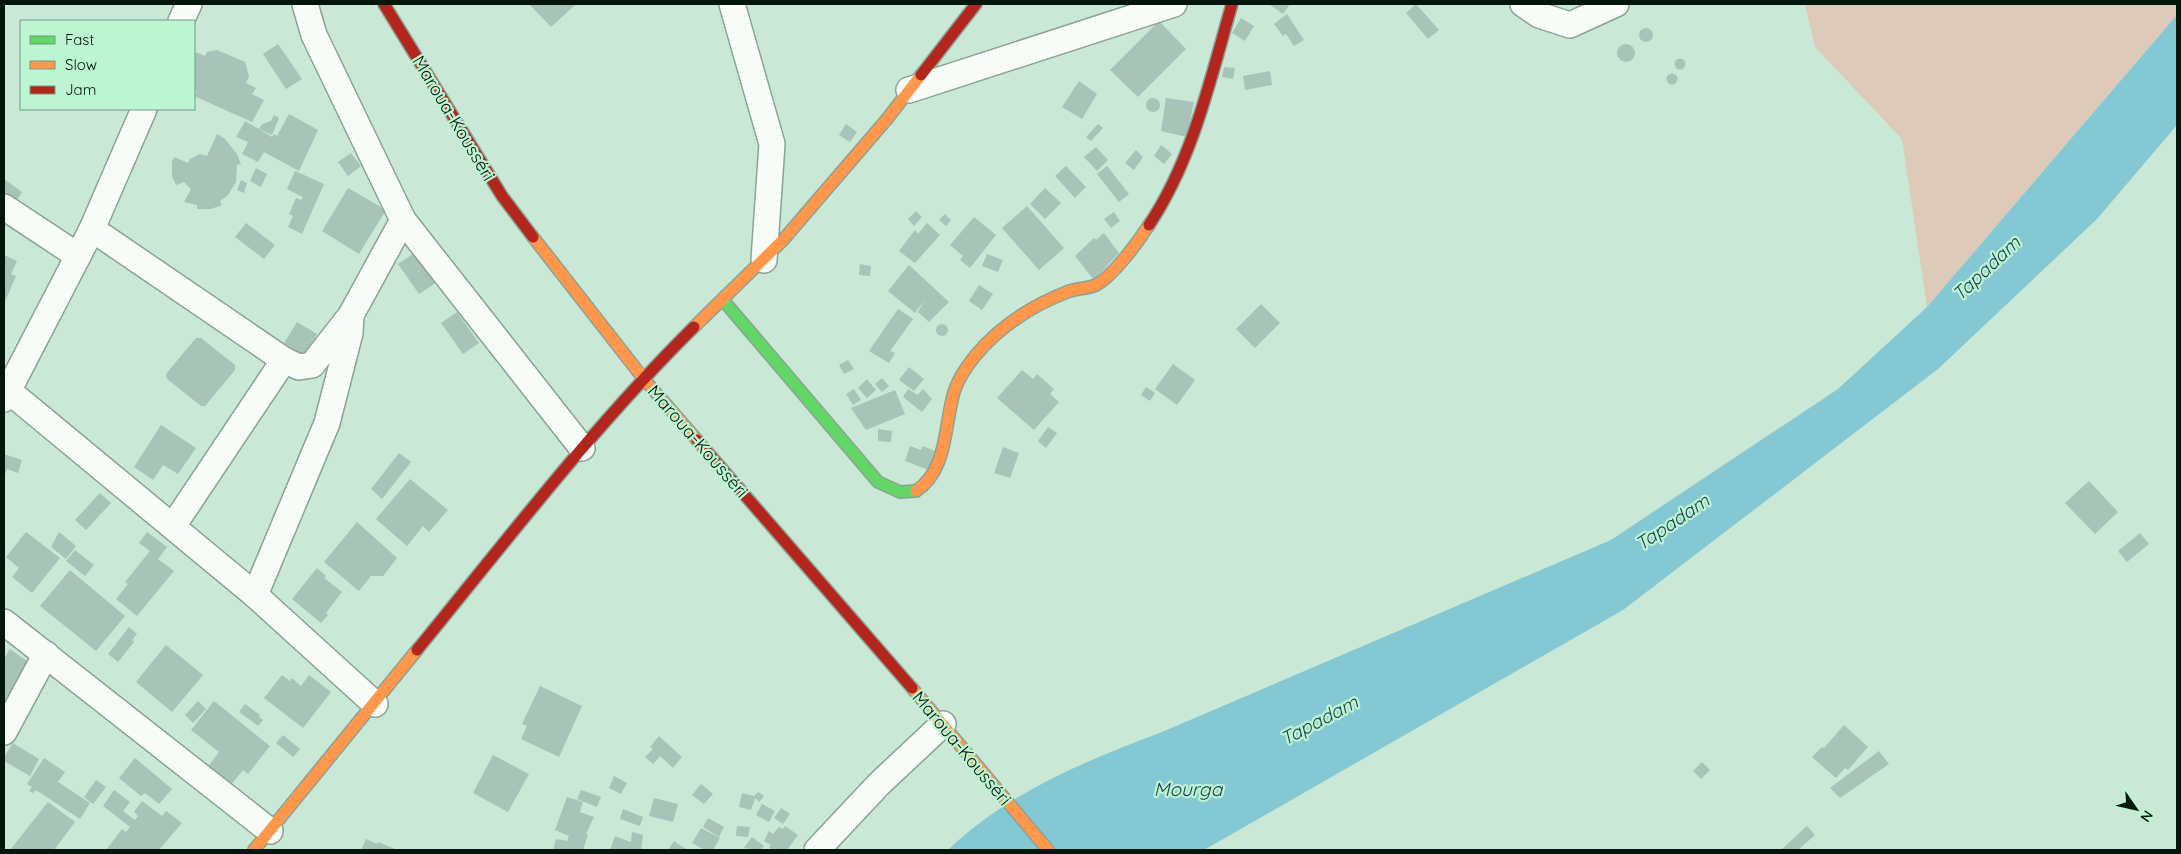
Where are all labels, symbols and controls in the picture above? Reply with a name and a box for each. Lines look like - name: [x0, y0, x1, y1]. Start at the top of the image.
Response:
- legend: [20, 20, 195, 110]
- text: Fast: [65, 30, 94, 49]
- street label: Maroua-Kousséri: [408, 51, 500, 185]
- text: Slow: [65, 55, 97, 74]
- text: Jam: [65, 80, 96, 99]
- water label: Tapadam: [1947, 230, 2026, 306]
- street label: Maroua-Kousséri: [643, 380, 753, 502]
- water label: Tapadam: [1630, 488, 1714, 556]
- street label: Maroua-Kousséri: [908, 686, 1016, 810]
- water label: Tapadam: [1276, 689, 1363, 750]
- water label: Mourga: [1154, 777, 1224, 801]
- north arrow: [2111, 784, 2161, 834]
- text: N: [2136, 807, 2157, 826]

